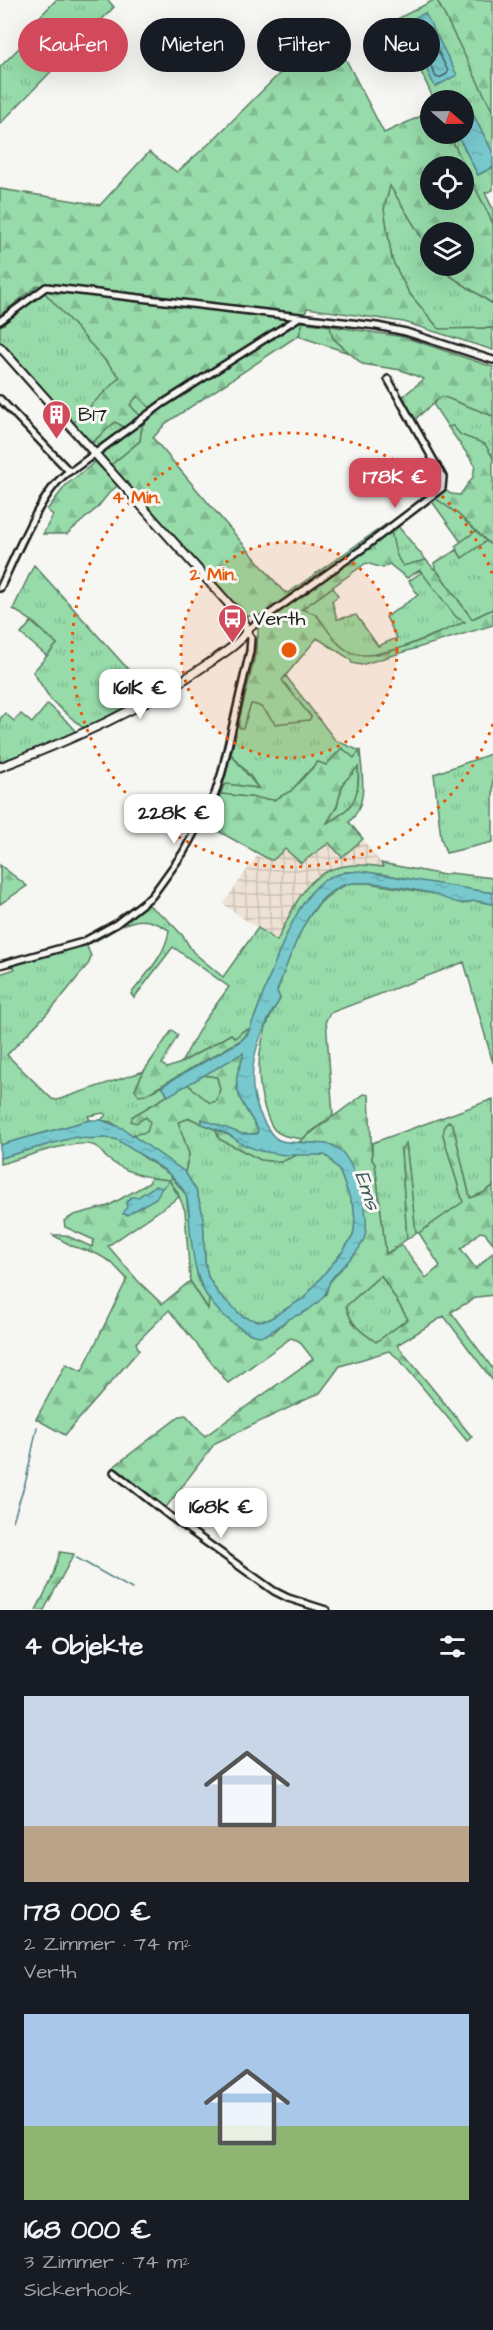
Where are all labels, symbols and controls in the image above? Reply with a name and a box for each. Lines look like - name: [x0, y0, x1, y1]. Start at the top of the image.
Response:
- chip: Kaufen: [18, 18, 128, 72]
- chip: Mieten: [140, 18, 245, 72]
- chip: Filter: [257, 18, 351, 72]
- chip: Neu: [363, 18, 440, 72]
- north arrow: [420, 90, 474, 144]
- map controls: [420, 90, 474, 276]
- button: locate: [420, 156, 474, 210]
- button: layers: [420, 222, 474, 276]
- building icon: B17: [41, 398, 73, 440]
- place label: B17: [78, 401, 107, 429]
- pin: 178K €: [346, 458, 444, 509]
- text: 178K €: [363, 463, 427, 491]
- text: 4 Min.: [112, 485, 161, 510]
- text: 2 Min.: [189, 562, 237, 587]
- bus stop icon: Verth: [216, 602, 248, 644]
- place label: Verth: [253, 605, 305, 633]
- centre of rings: [279, 640, 299, 660]
- pin: 161K €: [91, 669, 189, 720]
- text: 161K €: [113, 674, 167, 702]
- pin: 228K €: [125, 794, 223, 845]
- text: 228K €: [138, 799, 210, 827]
- water label: Ems: [347, 1167, 388, 1215]
- pin: 168K €: [172, 1488, 270, 1539]
- text: 168K €: [189, 1493, 253, 1521]
- text: 4 Objekte: [24, 1628, 143, 1664]
- icon: filters: [436, 1630, 469, 1663]
- icon: home: [193, 1735, 301, 1843]
- text: 178 000 €: [24, 1894, 151, 1930]
- text: 2 Zimmer · 74 m²: [24, 1930, 191, 1958]
- text: Verth: [24, 1958, 76, 1986]
- icon: home: [193, 2053, 301, 2161]
- text: 168 000 €: [24, 2212, 151, 2248]
- text: 3 Zimmer · 74 m²: [24, 2248, 190, 2276]
- text: Sickerhook: [24, 2276, 131, 2304]

